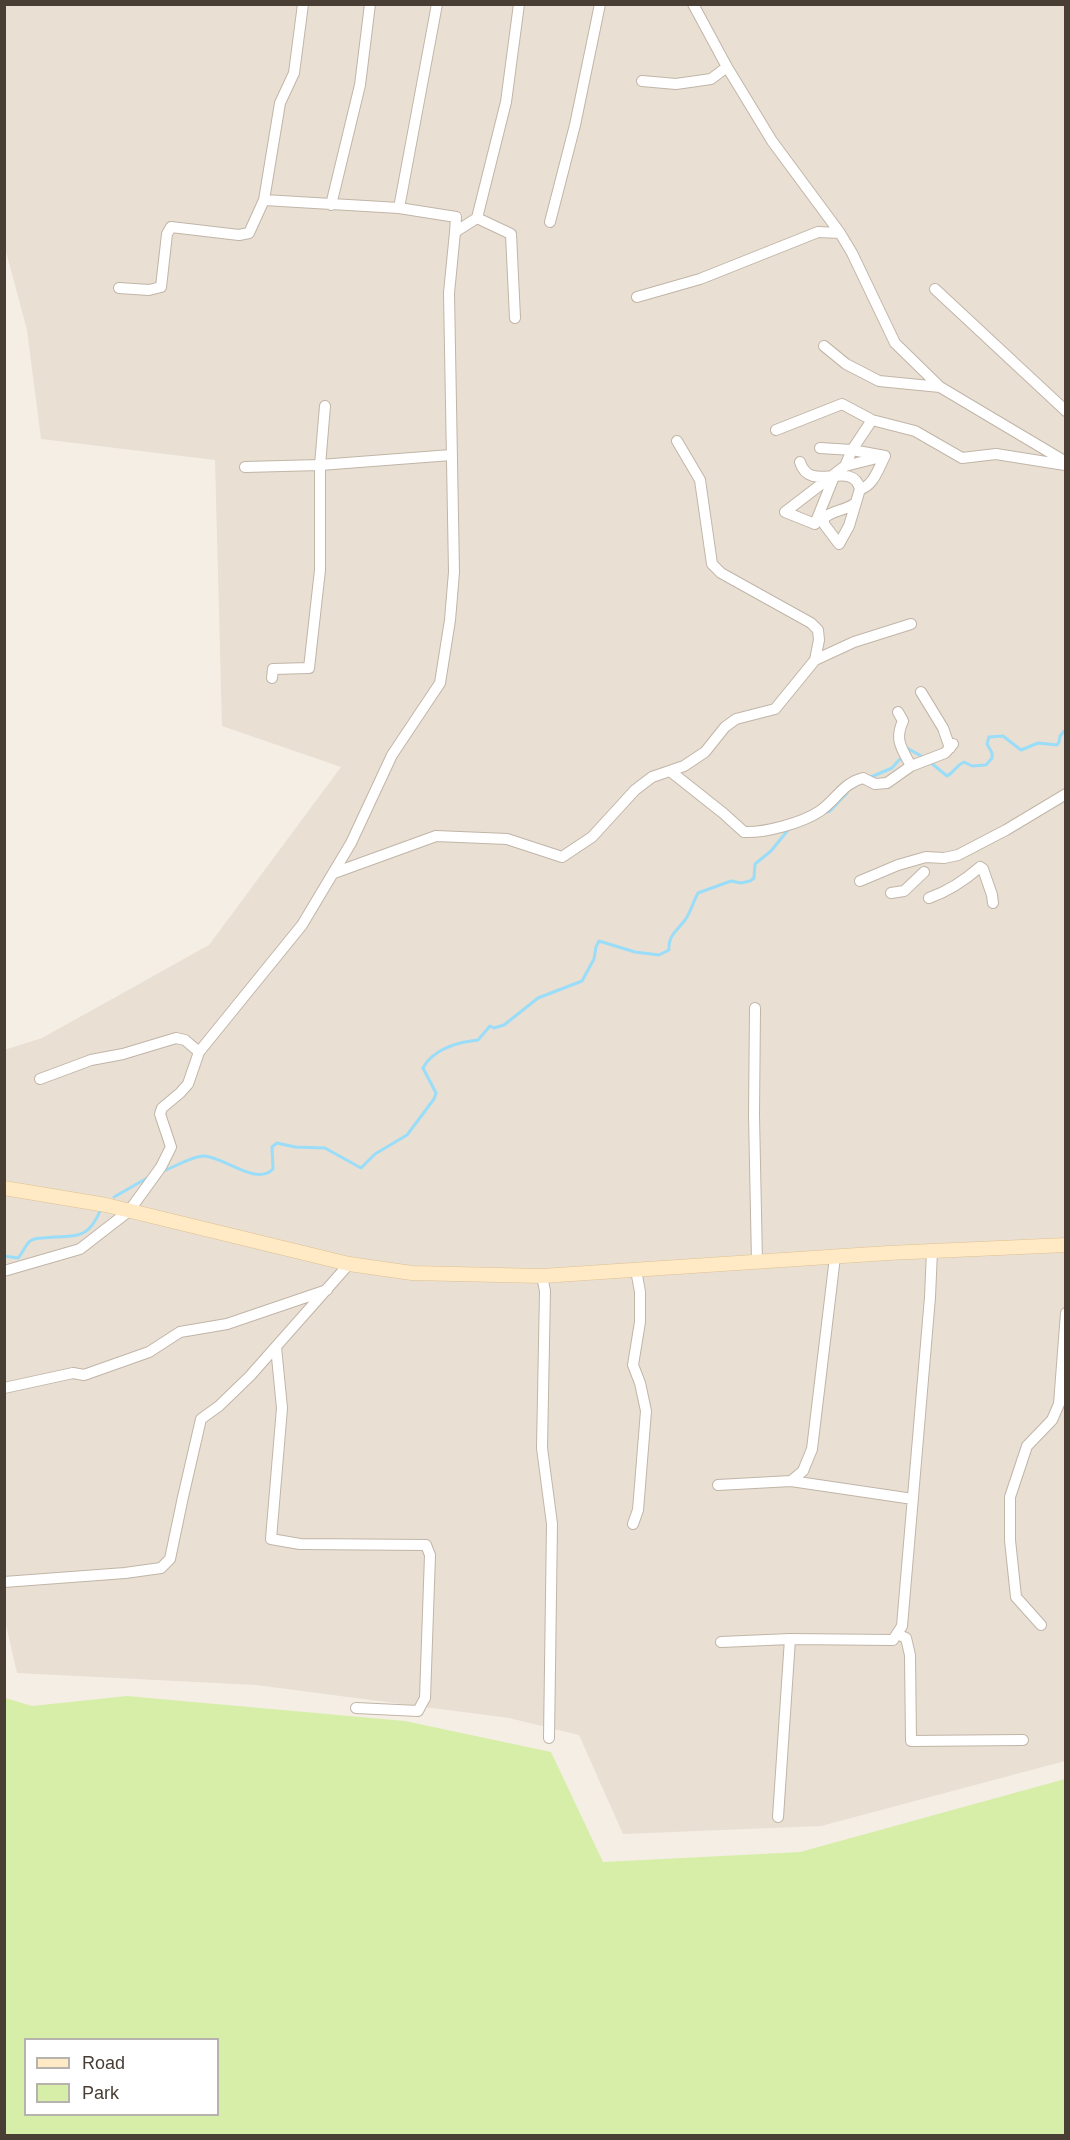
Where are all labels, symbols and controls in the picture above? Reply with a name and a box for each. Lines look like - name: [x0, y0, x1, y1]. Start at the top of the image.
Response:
- legend: [24, 2038, 219, 2116]
- text: Road: [82, 2053, 125, 2073]
- text: Park: [82, 2083, 119, 2103]

